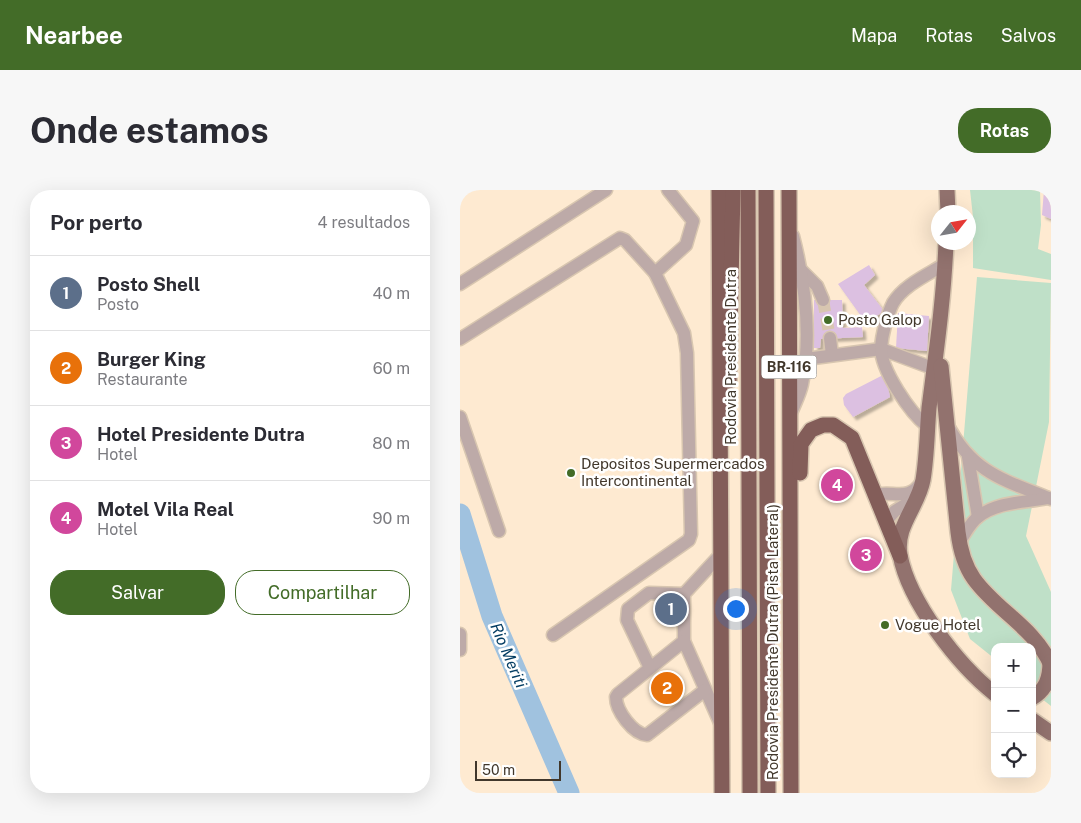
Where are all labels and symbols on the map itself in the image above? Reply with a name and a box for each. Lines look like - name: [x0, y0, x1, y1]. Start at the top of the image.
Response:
- north arrow: [931, 205, 976, 250]
- street label: Rodovia Presidente Dutra: [722, 269, 739, 445]
- place label: Posto Galop: [838, 311, 922, 328]
- marker: Posto Galop: [822, 314, 834, 326]
- road number: BR-116: [762, 356, 816, 378]
- place label: Depositos Supermercados Intercontinental: [581, 455, 765, 489]
- pin: 4: [821, 466, 853, 504]
- marker: Depositos Supermercados Intercontinental: [565, 467, 577, 479]
- street label: Rodovia Presidente Dutra (Pista Lateral): [764, 504, 781, 780]
- pin: 3: [850, 536, 882, 574]
- pin: 1: [655, 590, 687, 628]
- your location: [723, 596, 749, 622]
- place label: Vogue Hotel: [895, 616, 981, 633]
- marker: Vogue Hotel: [879, 619, 891, 631]
- water label: Rio Meriti: [486, 620, 531, 691]
- pin: 2: [651, 669, 683, 707]
- scale bar: [475, 758, 561, 781]

